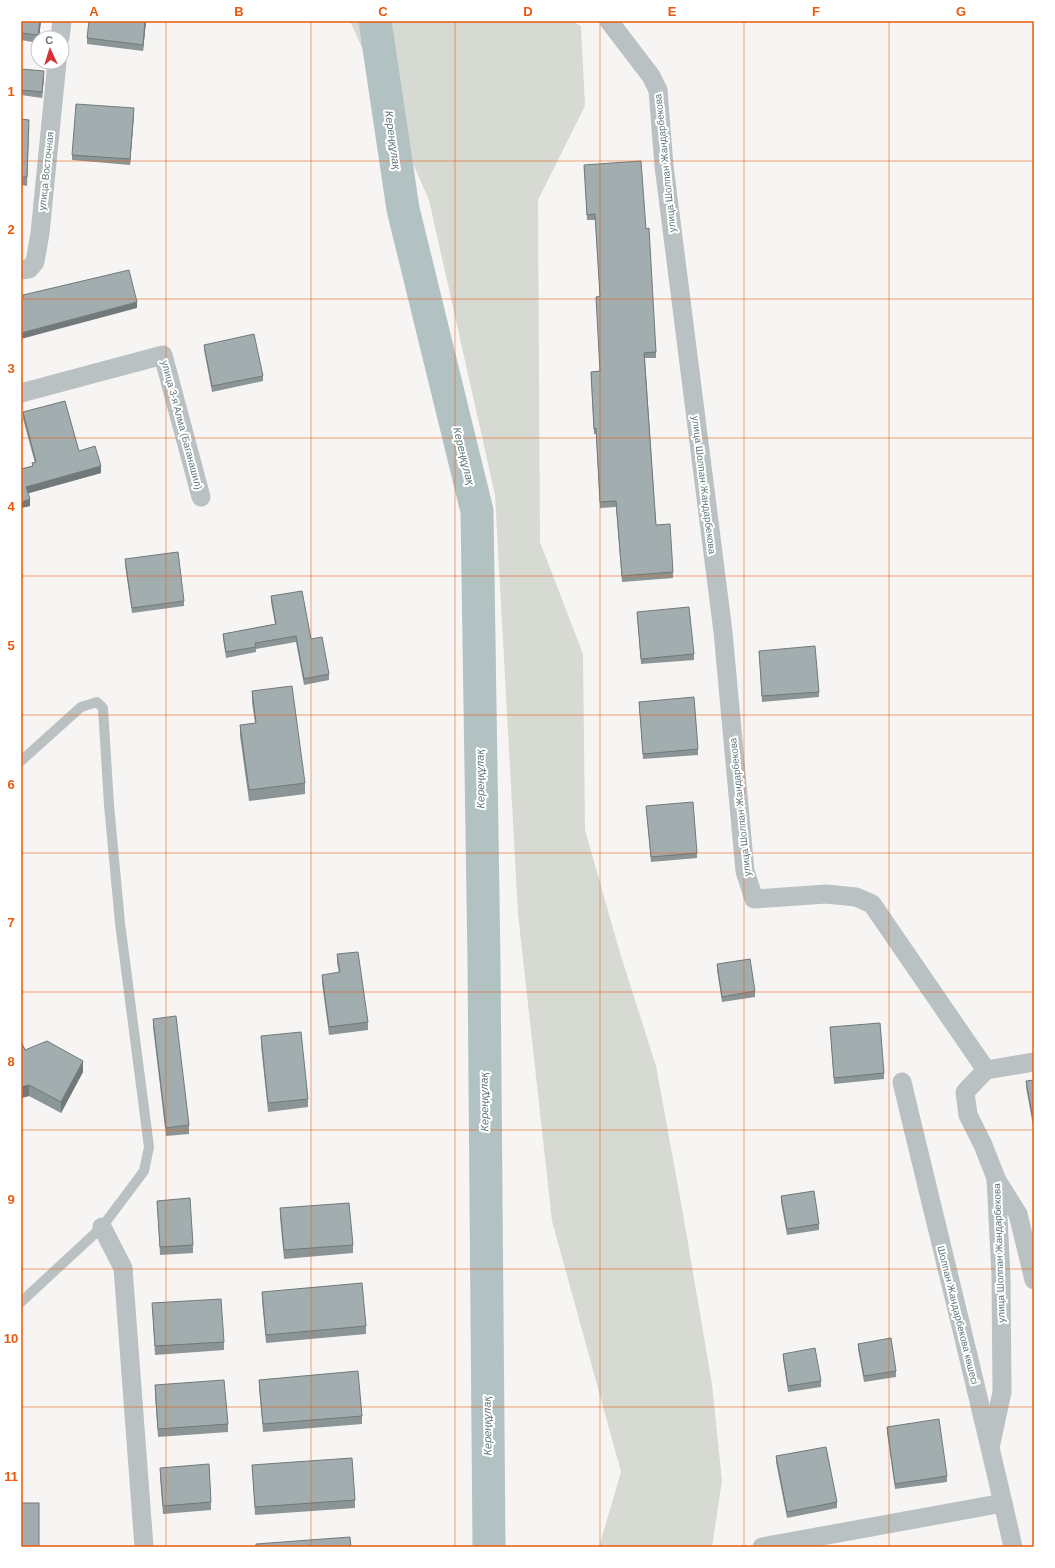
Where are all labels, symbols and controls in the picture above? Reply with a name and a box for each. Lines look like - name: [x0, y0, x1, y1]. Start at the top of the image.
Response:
- text: A: [89, 4, 99, 19]
- text: B: [234, 4, 244, 19]
- text: C: [378, 4, 388, 19]
- text: D: [523, 4, 533, 19]
- text: E: [668, 4, 677, 19]
- text: F: [812, 4, 820, 19]
- text: G: [956, 4, 966, 19]
- north arrow: [30, 30, 70, 70]
- text: С: [45, 34, 54, 46]
- text: 1: [7, 84, 15, 99]
- street label: улица Шолпан Жандарбекова: [652, 93, 678, 233]
- water label: Кереңқұлақ: [383, 110, 403, 171]
- street label: улица Восточная: [36, 131, 56, 211]
- text: 2: [7, 222, 15, 237]
- street label: улица 3-я Алма (Баганашил): [159, 359, 205, 491]
- text: 3: [7, 361, 15, 376]
- street label: улица Шолпан Жандарбекова: [690, 415, 718, 555]
- water label: Кереңқұлақ: [451, 426, 477, 487]
- text: 4: [7, 499, 15, 514]
- text: 5: [7, 638, 15, 653]
- street label: улица Шолпан Жандарбекова: [727, 737, 753, 877]
- water label: Кереңқұлақ: [473, 749, 487, 809]
- text: 6: [7, 777, 15, 792]
- text: 7: [7, 915, 15, 930]
- text: 8: [7, 1054, 15, 1069]
- water label: Кереңқұлақ: [477, 1072, 491, 1132]
- street label: улица Шолпан Жандарбекова: [991, 1183, 1007, 1323]
- text: 9: [7, 1192, 15, 1207]
- street label: Шолпан Жандарбекова көшесі: [935, 1245, 981, 1385]
- text: 10: [4, 1331, 18, 1346]
- water label: Кереңқұлақ: [480, 1396, 494, 1456]
- text: 11: [4, 1469, 18, 1484]

